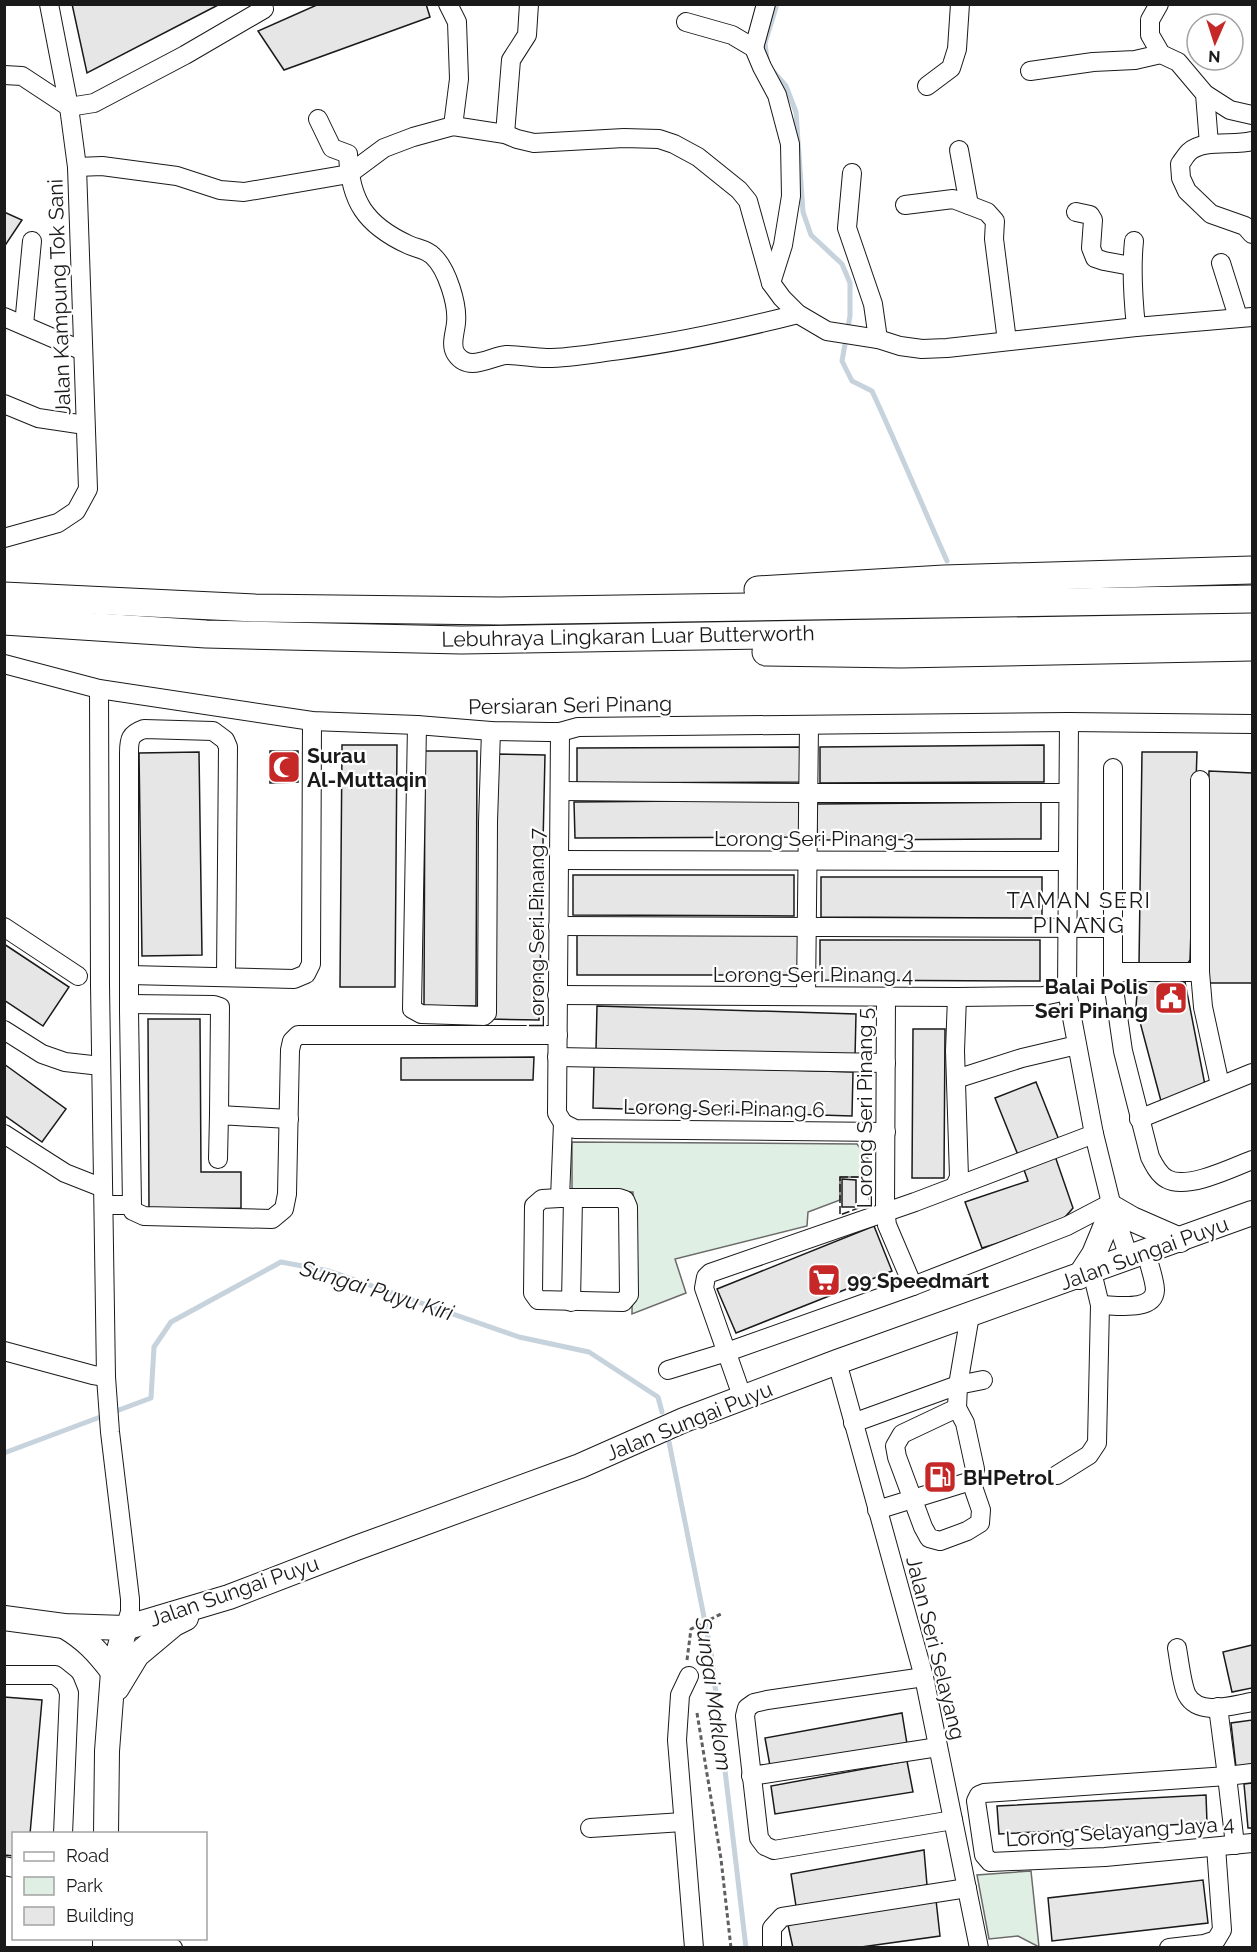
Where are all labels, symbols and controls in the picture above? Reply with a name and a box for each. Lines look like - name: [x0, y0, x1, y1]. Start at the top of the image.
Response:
- north arrow: [1185, 12, 1245, 72]
- text: N: [1208, 47, 1221, 66]
- street label: Jalan Kampung Tok Sani: [42, 179, 76, 415]
- street label: Lebuhraya Lingkaran Luar Butterworth: [441, 620, 815, 652]
- street label: Persiaran Seri Pinang: [468, 691, 672, 719]
- place label: Surau Al-Muttaqin: [307, 743, 427, 792]
- mosque icon: Surau Al-Muttaqin: [266, 749, 302, 785]
- street label: Lorong Seri Pinang 3: [714, 826, 914, 851]
- street label: Lorong Seri Pinang 7: [524, 827, 549, 1028]
- district label: TAMAN SERI PINANG: [1006, 887, 1152, 938]
- street label: Lorong Seri Pinang 4: [713, 962, 913, 987]
- place label: Balai Polis Seri Pinang: [1035, 974, 1148, 1023]
- public building icon: Balai Polis Seri Pinang: [1153, 980, 1189, 1016]
- street label: Lorong Seri Pinang 5: [852, 1008, 877, 1208]
- street label: Lorong Seri Pinang 6: [623, 1094, 825, 1122]
- street label: Jalan Sungai Puyu: [1056, 1211, 1232, 1295]
- water label: Sungai Puyu Kiri: [296, 1254, 458, 1326]
- supermarket icon: 99 Speedmart: [806, 1262, 842, 1298]
- place label: 99 Speedmart: [847, 1268, 989, 1293]
- street label: Jalan Sungai Puyu: [602, 1376, 776, 1466]
- fuel station icon: BHPetrol: [922, 1459, 958, 1495]
- place label: BHPetrol: [963, 1465, 1054, 1490]
- street label: Jalan Sungai Puyu: [146, 1550, 322, 1632]
- street label: Jalan Seri Selayang: [901, 1554, 971, 1742]
- water label: Sungai Maklom: [690, 1615, 738, 1772]
- street label: Lorong Selayang Jaya 4: [1005, 1811, 1235, 1851]
- legend: [12, 1832, 207, 1940]
- text: Road: [66, 1845, 109, 1866]
- text: Park: [66, 1875, 103, 1896]
- text: Building: [66, 1905, 134, 1926]

